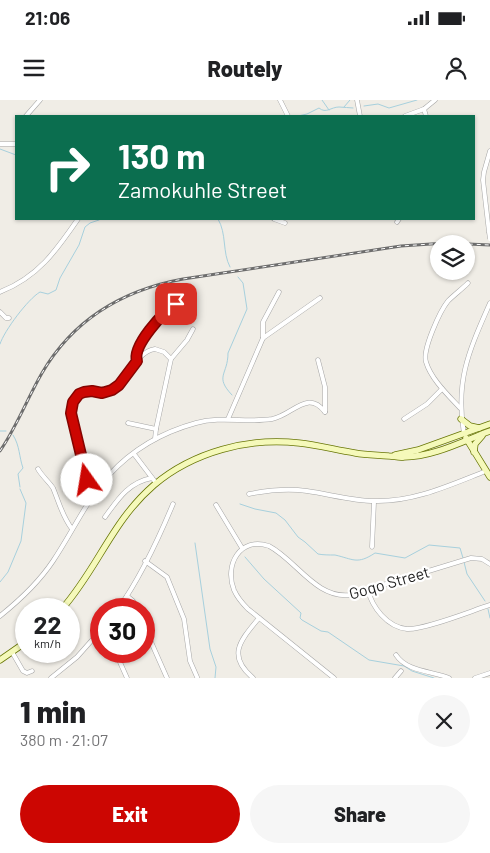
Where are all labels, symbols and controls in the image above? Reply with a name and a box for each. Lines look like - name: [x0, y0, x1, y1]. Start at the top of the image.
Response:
- text: 21:06: [25, 6, 70, 29]
- icon: menu: [20, 54, 48, 82]
- icon: person: [442, 54, 470, 82]
- text: Routely: [207, 55, 283, 81]
- text: 130 m: [118, 134, 205, 176]
- icon: right: [35, 135, 100, 200]
- text: Zamokuhle Street: [118, 176, 287, 202]
- map controls: [430, 235, 475, 280]
- button: layers: [430, 235, 475, 280]
- pin: [155, 283, 197, 325]
- icon: arrive: [162, 290, 190, 318]
- position arrow: [60, 453, 112, 505]
- street label: Goqo Street: [347, 561, 431, 603]
- speed limit sign: 30: [90, 598, 155, 663]
- text: 22: [33, 609, 62, 639]
- text: km/h: [34, 636, 61, 650]
- text: 1 min: [20, 693, 86, 729]
- button: close: [418, 695, 470, 747]
- text: 380 m · 21:07: [20, 730, 108, 749]
- button: Exit: [20, 785, 240, 843]
- button: Share: [250, 785, 470, 843]

